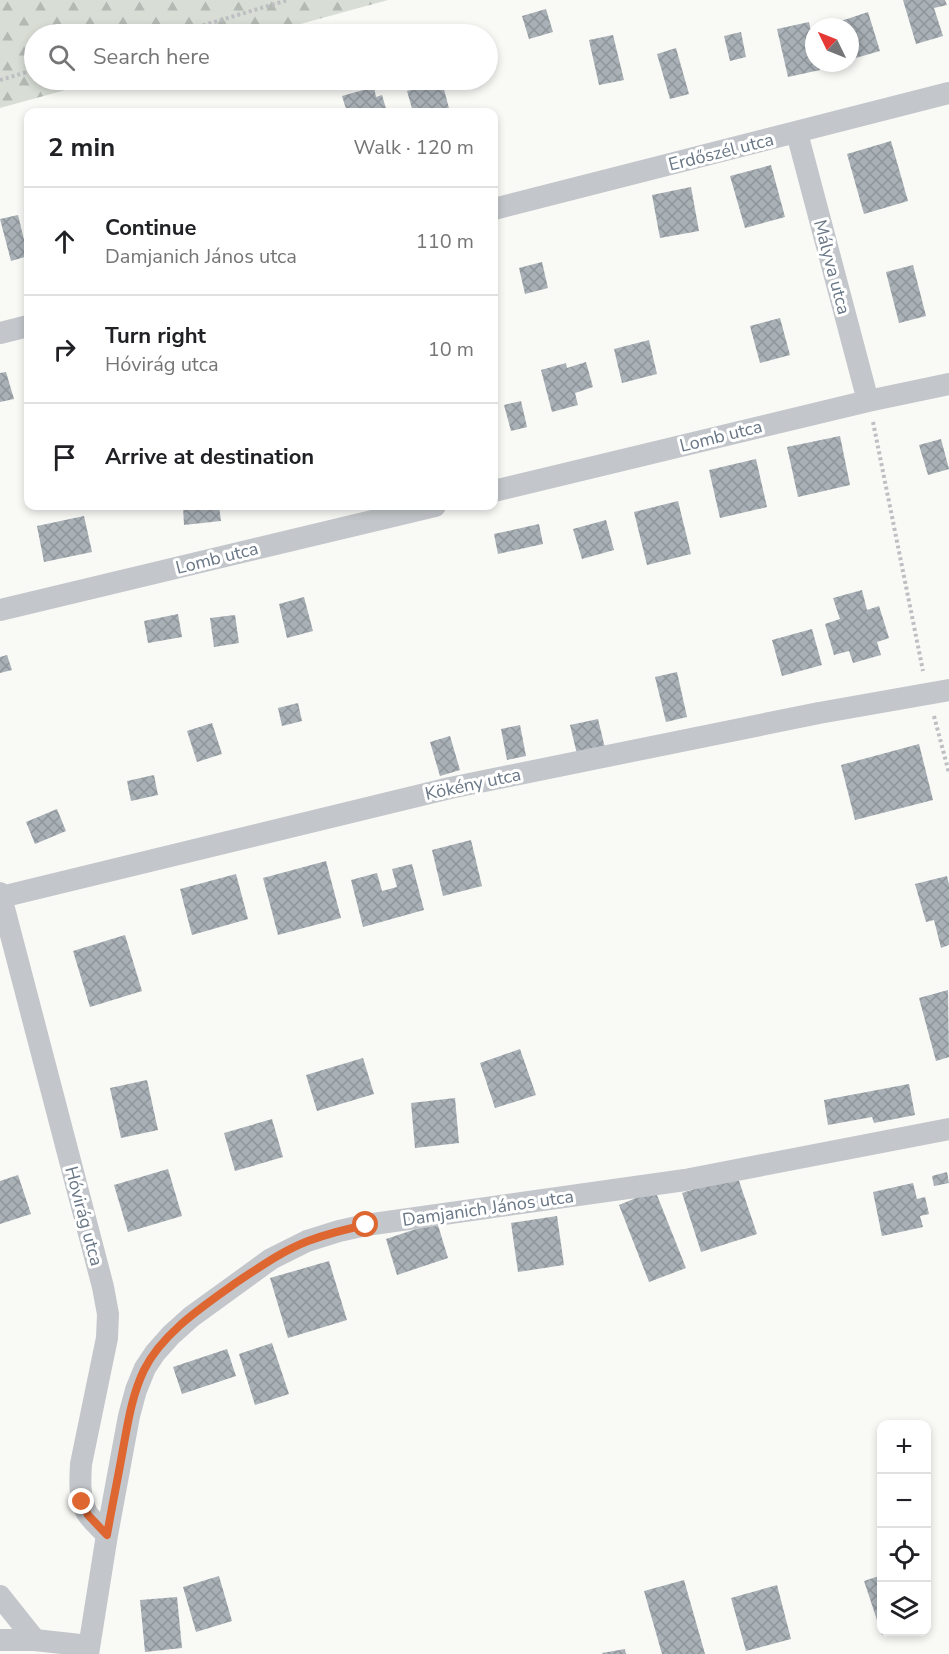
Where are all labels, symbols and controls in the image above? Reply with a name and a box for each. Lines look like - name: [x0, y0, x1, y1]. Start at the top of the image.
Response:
- north arrow: [805, 18, 859, 72]
- search box: [24, 24, 498, 90]
- icon: search: [45, 41, 78, 74]
- text: Search here: [93, 42, 210, 72]
- street label: Erdőszél utca: [666, 127, 776, 177]
- text: 2 min: [48, 130, 115, 165]
- text: Walk · 120 m: [354, 134, 474, 161]
- text: Continue: [105, 213, 196, 243]
- street label: Mályva utca: [808, 217, 856, 317]
- icon: ahead: [48, 225, 81, 258]
- text: 110 m: [416, 228, 474, 255]
- text: Damjanich János utca: [105, 243, 297, 270]
- text: Turn right: [105, 321, 206, 351]
- icon: right: [48, 333, 81, 366]
- text: 10 m: [428, 336, 474, 363]
- text: Hóvirág utca: [105, 351, 219, 378]
- street label: Lomb utca: [677, 414, 765, 458]
- icon: arrive: [48, 441, 81, 474]
- text: Arrive at destination: [105, 442, 314, 472]
- street label: Lomb utca: [173, 536, 261, 580]
- street label: Kökény utca: [423, 762, 523, 806]
- street label: Hóvirág utca: [59, 1164, 109, 1268]
- street label: Damjanich János utca: [401, 1184, 575, 1232]
- route start: [352, 1211, 378, 1237]
- map controls: [877, 1420, 931, 1636]
- button: +: [877, 1420, 931, 1474]
- button: −: [877, 1474, 931, 1528]
- route end: [68, 1488, 94, 1514]
- button: locate: [877, 1528, 931, 1582]
- button: layers: [877, 1582, 931, 1636]

